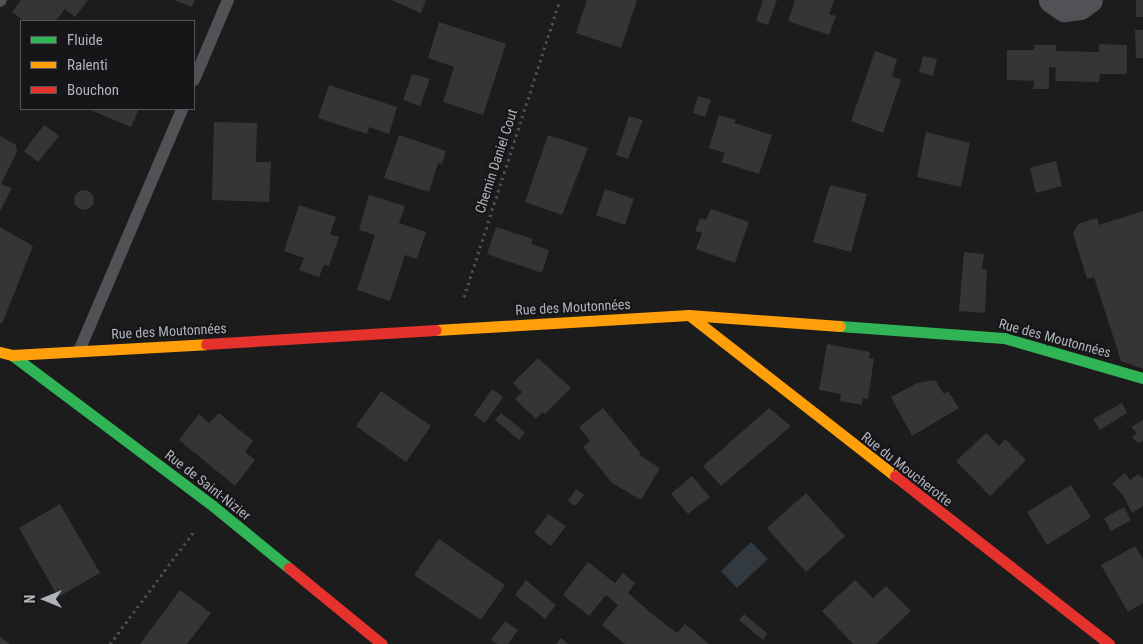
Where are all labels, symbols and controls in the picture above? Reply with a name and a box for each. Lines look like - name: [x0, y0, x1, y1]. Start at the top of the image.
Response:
- legend: [20, 20, 195, 110]
- text: Fluide: [67, 31, 103, 49]
- text: Ralenti: [67, 56, 108, 74]
- text: Bouchon: [67, 81, 119, 99]
- street label: Chemin Daniel Cout: [471, 107, 521, 215]
- street label: Rue des Moutonnées: [515, 296, 631, 318]
- street label: Rue des Moutonnées: [997, 315, 1113, 361]
- street label: Rue des Moutonnées: [111, 320, 227, 342]
- street label: Rue du Moucherotte: [858, 428, 956, 510]
- street label: Rue de Saint-Nizier: [162, 446, 254, 524]
- north arrow: [20, 574, 70, 624]
- text: N: [22, 595, 38, 603]

